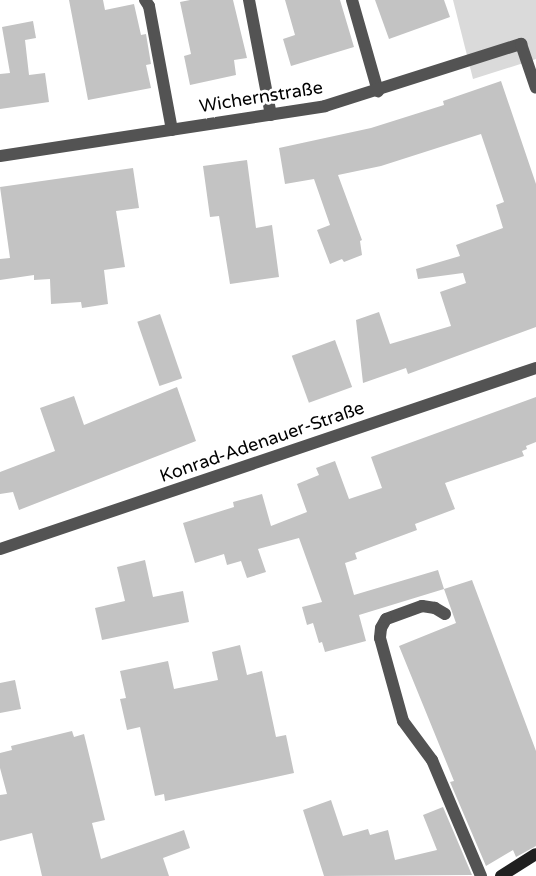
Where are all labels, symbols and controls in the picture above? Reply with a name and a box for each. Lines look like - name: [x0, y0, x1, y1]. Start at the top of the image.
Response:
- street label: Wichernstraße: [198, 77, 324, 117]
- street label: Konrad-Adenauer-Straße: [157, 397, 367, 487]

